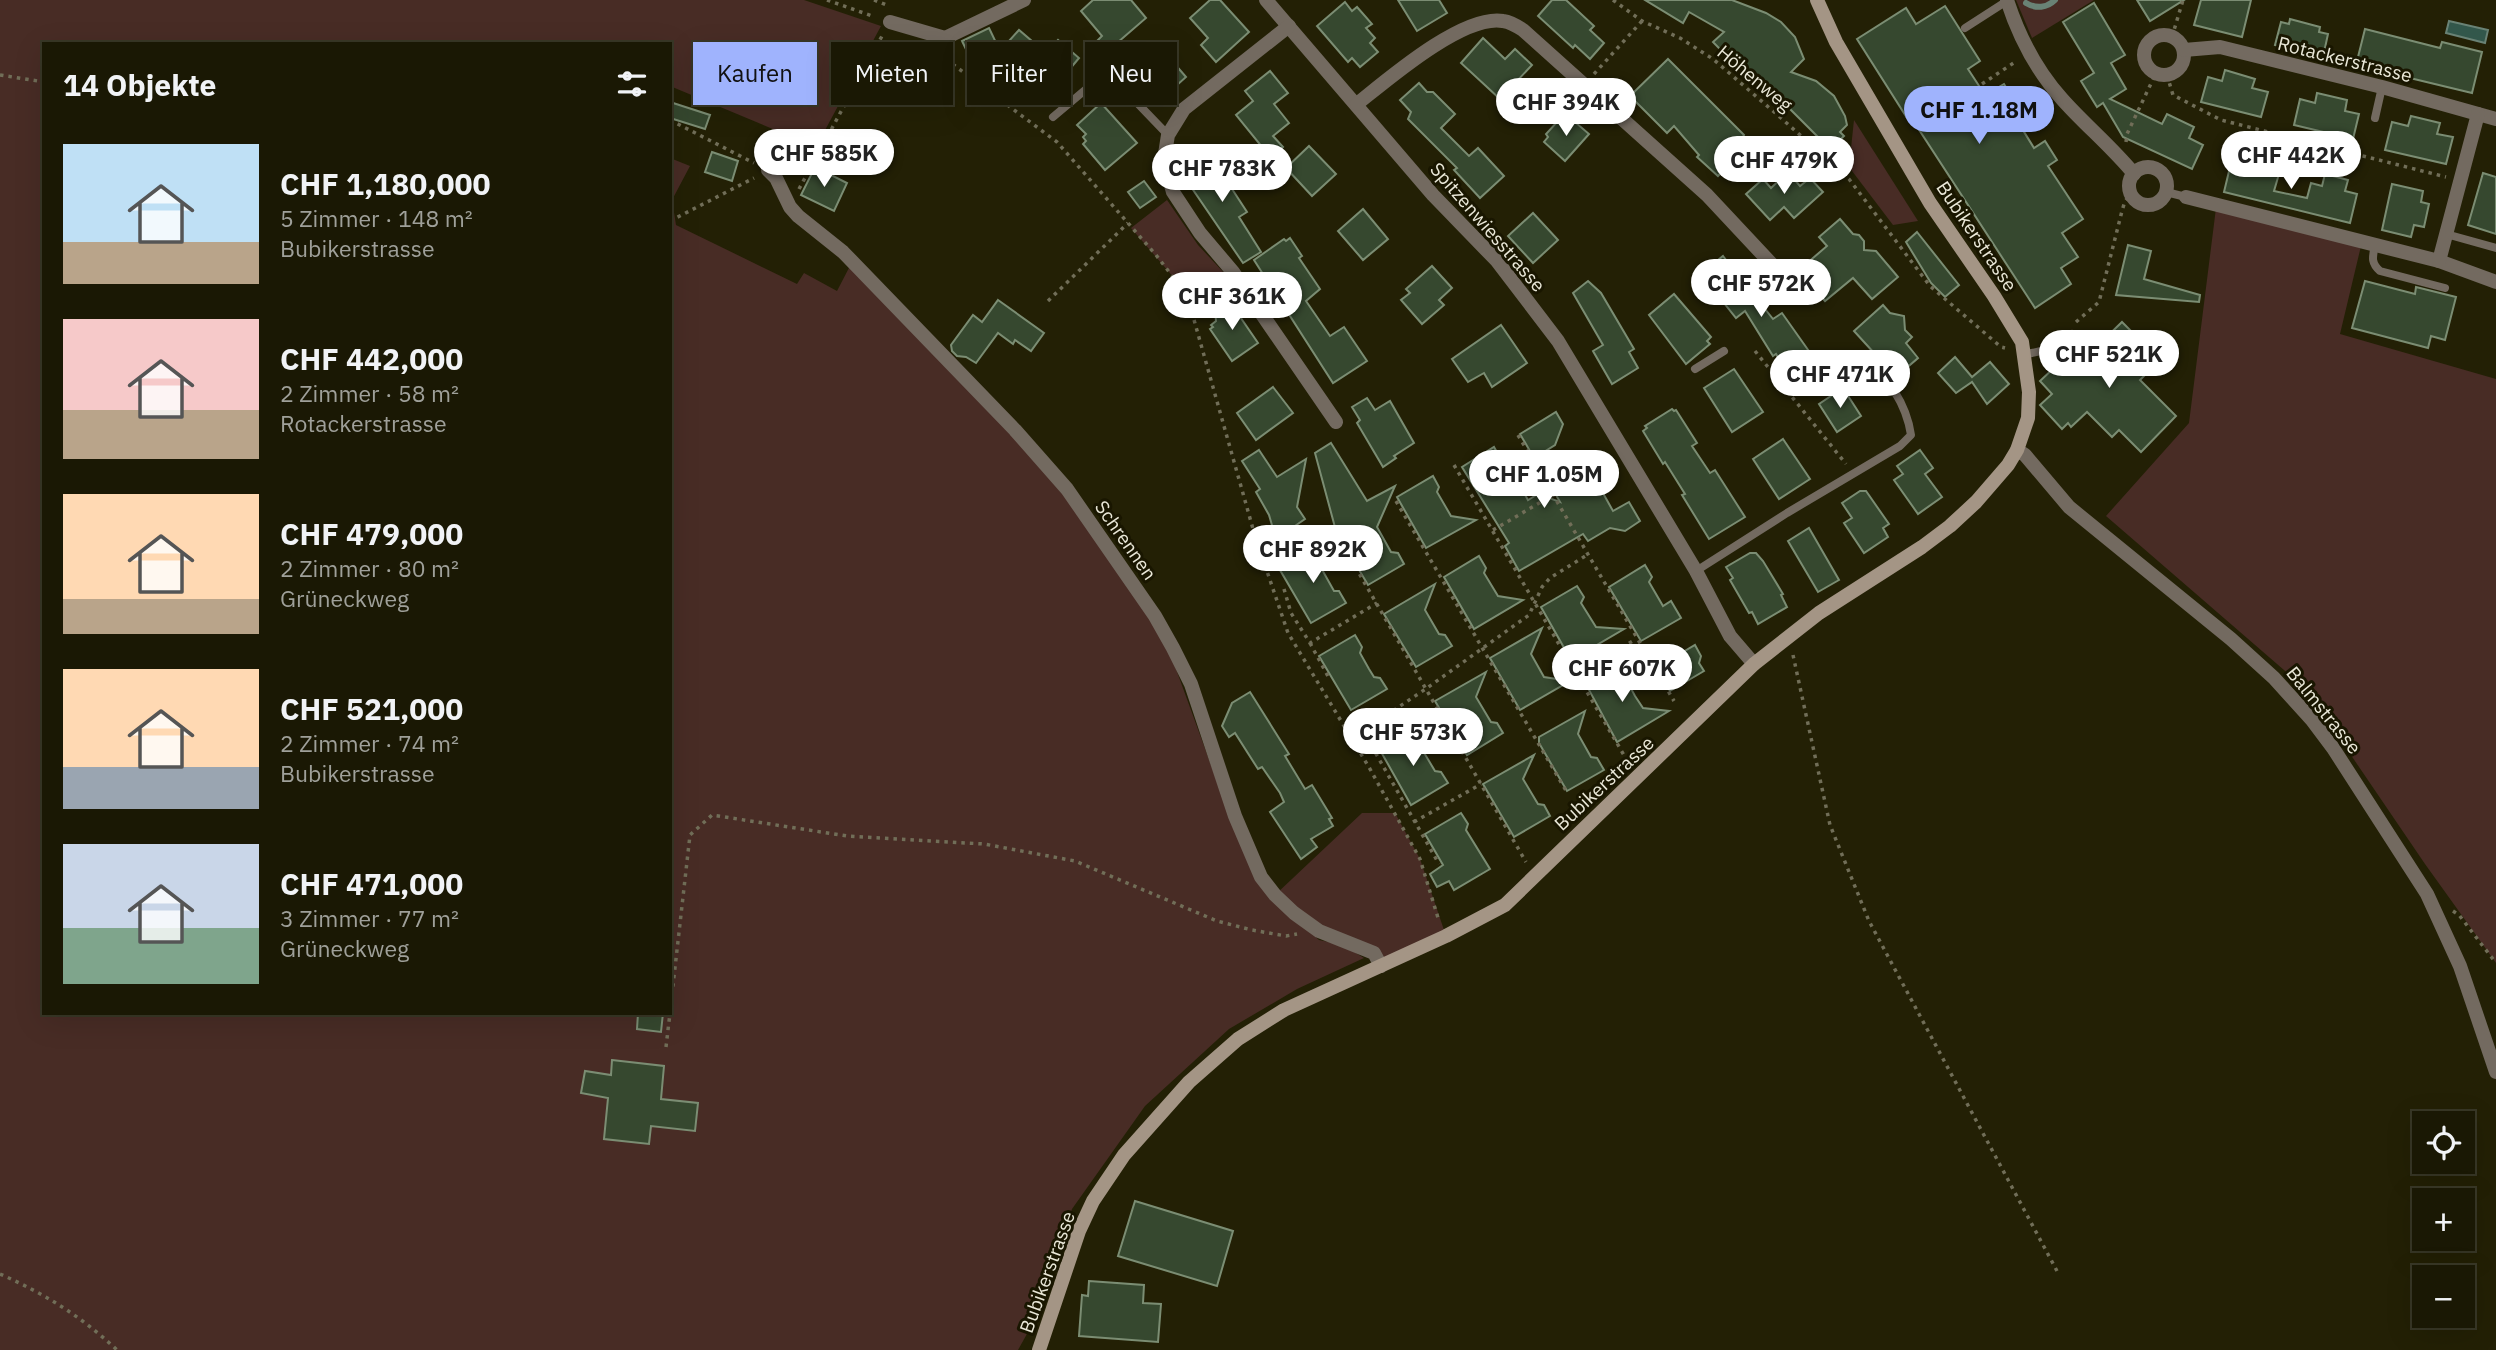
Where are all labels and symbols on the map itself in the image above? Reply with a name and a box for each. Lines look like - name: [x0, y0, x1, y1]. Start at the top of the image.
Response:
- street label: Rotackerstrasse: [2275, 31, 2415, 87]
- street label: Höhenweg: [1712, 40, 1798, 116]
- pin: CHF 394K: [1494, 78, 1638, 138]
- pin: CHF 1.18M: [1899, 86, 2059, 146]
- pin: CHF 585K: [752, 130, 896, 189]
- pin: CHF 442K: [2219, 132, 2363, 191]
- pin: CHF 479K: [1712, 136, 1856, 196]
- pin: CHF 783K: [1150, 144, 1294, 204]
- street label: Spitzenwiesstrasse: [1425, 157, 1551, 297]
- street label: Bubikerstrasse: [1931, 176, 2023, 296]
- pin: CHF 572K: [1689, 260, 1833, 319]
- pin: CHF 361K: [1160, 272, 1304, 332]
- pin: CHF 521K: [2037, 330, 2181, 390]
- pin: CHF 471K: [1768, 350, 1912, 410]
- pin: CHF 1.05M: [1464, 450, 1624, 510]
- street label: Schrennen: [1090, 496, 1162, 584]
- pin: CHF 892K: [1241, 526, 1385, 585]
- pin: CHF 607K: [1550, 644, 1694, 704]
- street label: Balmstrasse: [2281, 661, 2367, 759]
- pin: CHF 573K: [1341, 708, 1485, 768]
- street label: Bubikerstrasse: [1549, 731, 1659, 835]
- street label: Bubikerstrasse: [1014, 1208, 1080, 1336]

